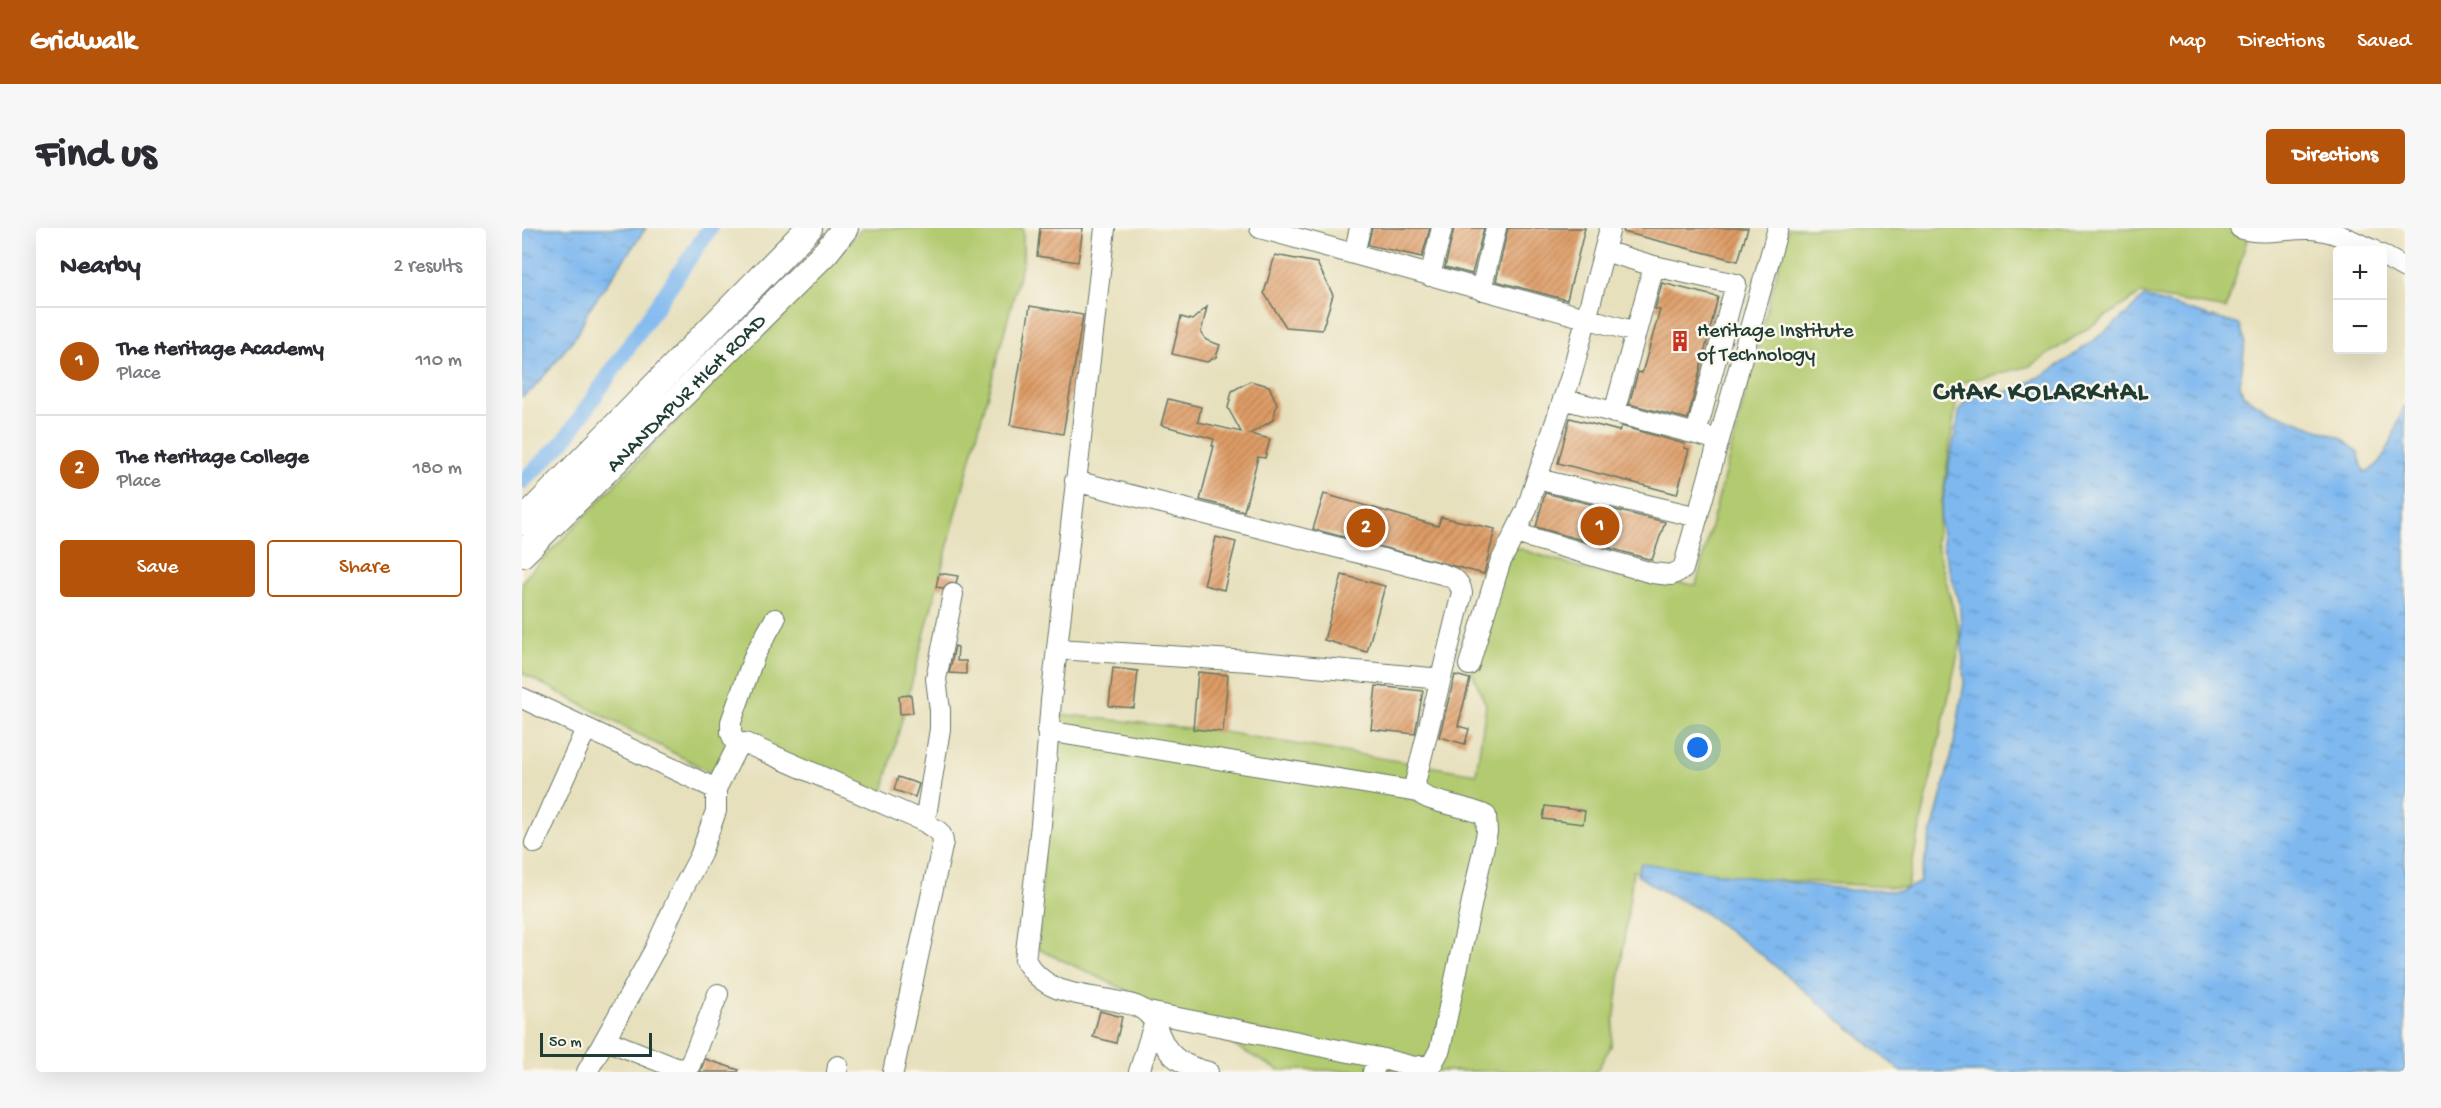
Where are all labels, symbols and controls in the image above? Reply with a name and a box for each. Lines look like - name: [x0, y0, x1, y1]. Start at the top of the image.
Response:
- text: Gridwalk: [30, 26, 136, 59]
- text: Map: [2169, 30, 2206, 55]
- text: Directions: [2239, 30, 2324, 55]
- text: Saved: [2357, 30, 2411, 55]
- button: Directions: [2266, 129, 2405, 184]
- text: Find us: [36, 132, 156, 181]
- map controls: [2333, 246, 2387, 354]
- button: +: [2333, 246, 2387, 300]
- text: Nearby: [60, 252, 141, 283]
- text: 2 results: [393, 256, 462, 279]
- button: −: [2333, 300, 2387, 354]
- street label: ANANDAPUR HIGH ROAD: [603, 310, 773, 479]
- place label: Heritage Institute of Technology: [1697, 320, 1855, 369]
- building icon: Heritage Institute of Technology: [1668, 329, 1692, 353]
- text: The Heritage Academy: [117, 337, 324, 363]
- text: 1: [75, 350, 84, 373]
- text: 110 m: [416, 350, 462, 373]
- text: Place: [117, 363, 161, 386]
- district label: CHAK KOLARKHAL: [1933, 378, 2149, 410]
- text: The Heritage College: [117, 445, 309, 471]
- text: 2: [75, 458, 84, 481]
- text: 180 m: [413, 458, 462, 481]
- text: Place: [117, 471, 161, 494]
- pin: 1: [1580, 504, 1620, 548]
- pin: 2: [1346, 506, 1386, 550]
- button: Save: [60, 540, 255, 597]
- button: Share: [267, 540, 462, 597]
- your location: [1683, 733, 1712, 762]
- scale bar: [540, 1030, 652, 1058]
- text: 50 m: [549, 1034, 582, 1053]

